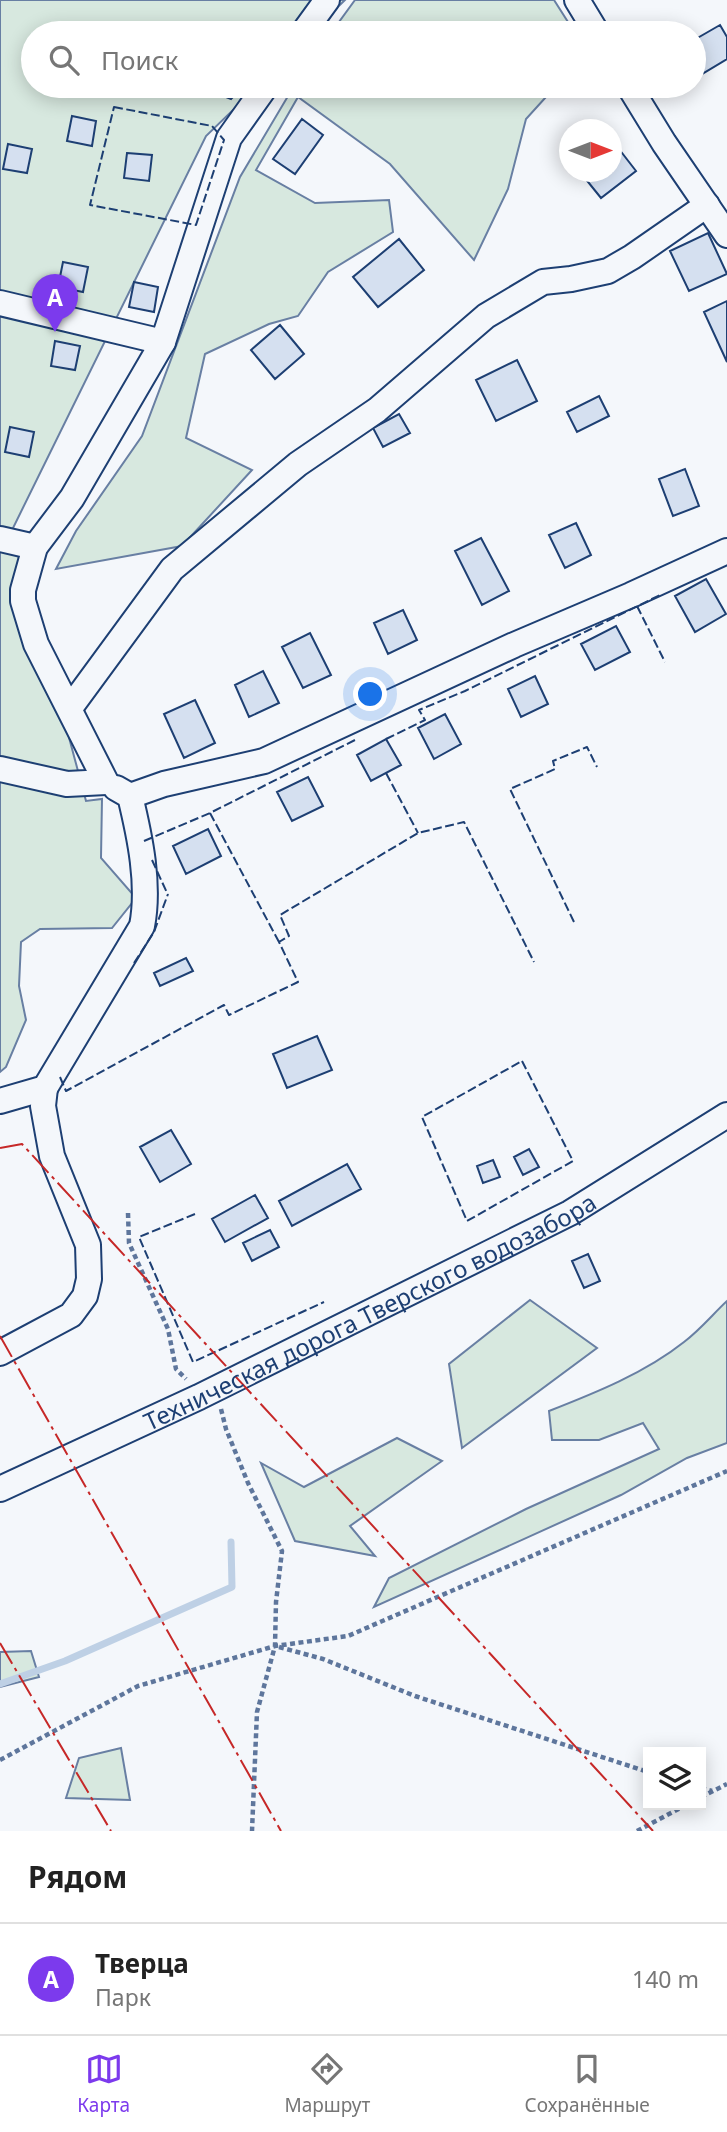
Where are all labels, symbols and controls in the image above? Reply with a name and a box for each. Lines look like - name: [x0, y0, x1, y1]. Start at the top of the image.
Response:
- search box: [21, 21, 706, 98]
- icon: search: [45, 41, 83, 79]
- text: Поиск: [101, 42, 178, 78]
- north arrow: [559, 119, 622, 182]
- pin: A: [32, 274, 78, 332]
- your location: [353, 677, 387, 711]
- street label: Техническая дорога Тверского водозабора: [138, 1185, 602, 1437]
- map controls: [643, 1747, 706, 1810]
- button: layers: [643, 1747, 706, 1810]
- text: Рядом: [28, 1856, 127, 1897]
- text: Тверца: [95, 1945, 189, 1981]
- text: A: [43, 1963, 59, 1995]
- text: 140 m: [632, 1963, 699, 1995]
- text: Парк: [95, 1981, 151, 2013]
- tab: Карта: [77, 2050, 130, 2118]
- tab: Маршрут: [284, 2050, 370, 2118]
- tab: Сохранённые: [525, 2050, 650, 2118]

